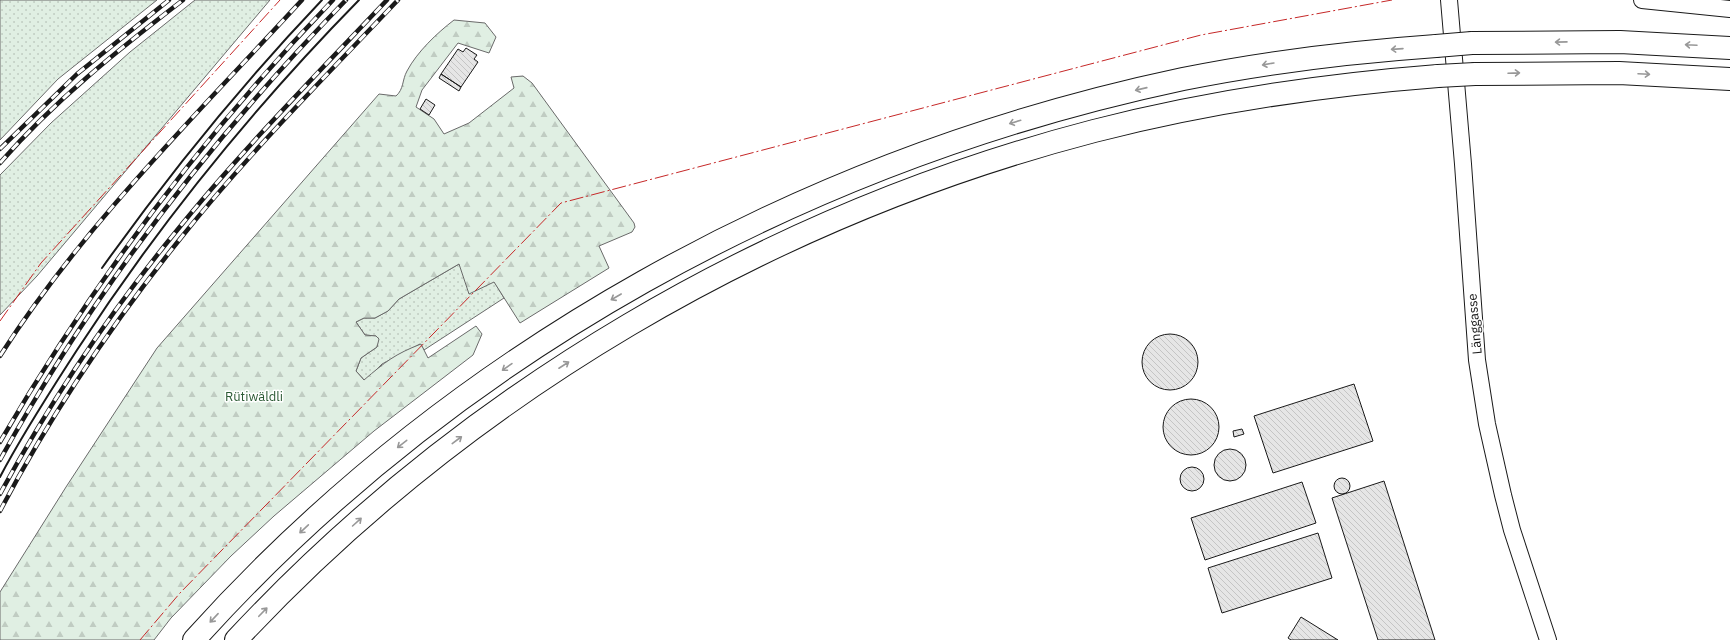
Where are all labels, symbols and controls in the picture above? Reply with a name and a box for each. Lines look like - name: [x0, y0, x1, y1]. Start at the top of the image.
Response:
- one-way arrow: [1555, 38, 1568, 46]
- one-way arrow: [1685, 42, 1698, 49]
- one-way arrow: [1391, 45, 1404, 52]
- one-way arrow: [1262, 60, 1275, 68]
- one-way arrow: [1507, 69, 1520, 76]
- one-way arrow: [1637, 70, 1650, 77]
- one-way arrow: [1134, 85, 1147, 93]
- one-way arrow: [1009, 119, 1022, 126]
- one-way arrow: [610, 293, 622, 301]
- street label: Länggasse: [1463, 293, 1486, 355]
- one-way arrow: [558, 361, 569, 369]
- one-way arrow: [501, 363, 512, 371]
- park label: Rütiwäldli: [225, 388, 283, 405]
- one-way arrow: [452, 436, 463, 444]
- one-way arrow: [397, 440, 408, 448]
- one-way arrow: [352, 518, 362, 527]
- one-way arrow: [299, 524, 309, 534]
- one-way arrow: [258, 607, 268, 617]
- one-way arrow: [210, 613, 219, 623]

